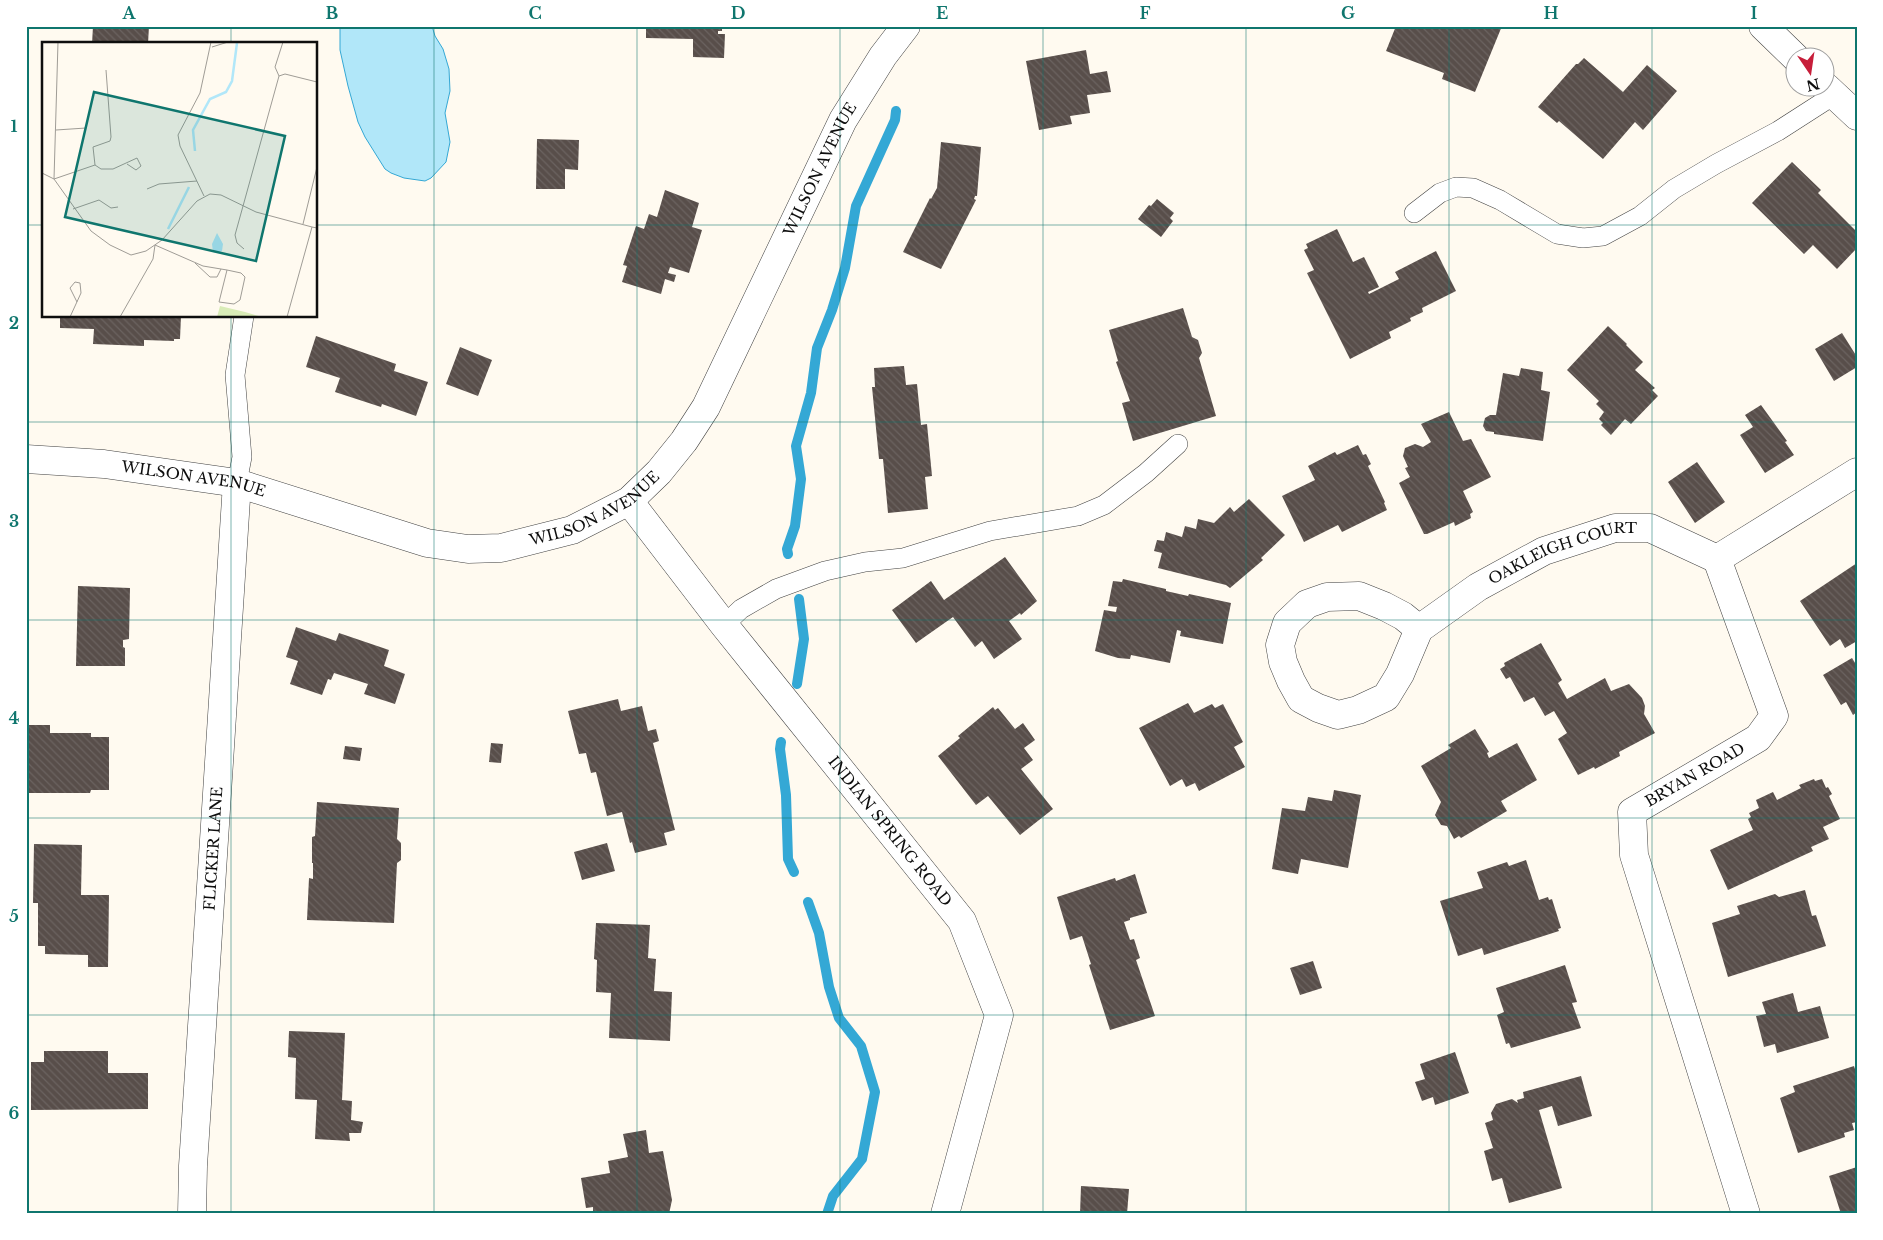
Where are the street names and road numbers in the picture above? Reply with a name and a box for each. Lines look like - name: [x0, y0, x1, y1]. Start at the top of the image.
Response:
- street label: WILSON AVENUE: [779, 99, 861, 240]
- street label: WILSON AVENUE: [119, 456, 268, 501]
- street label: WILSON AVENUE: [526, 467, 663, 550]
- street label: OAKLEIGH COURT: [1485, 518, 1637, 589]
- street label: BRYAN ROAD: [1641, 738, 1748, 811]
- street label: INDIAN SPRING ROAD: [824, 752, 956, 910]
- street label: FLICKER LANE: [199, 786, 226, 911]

